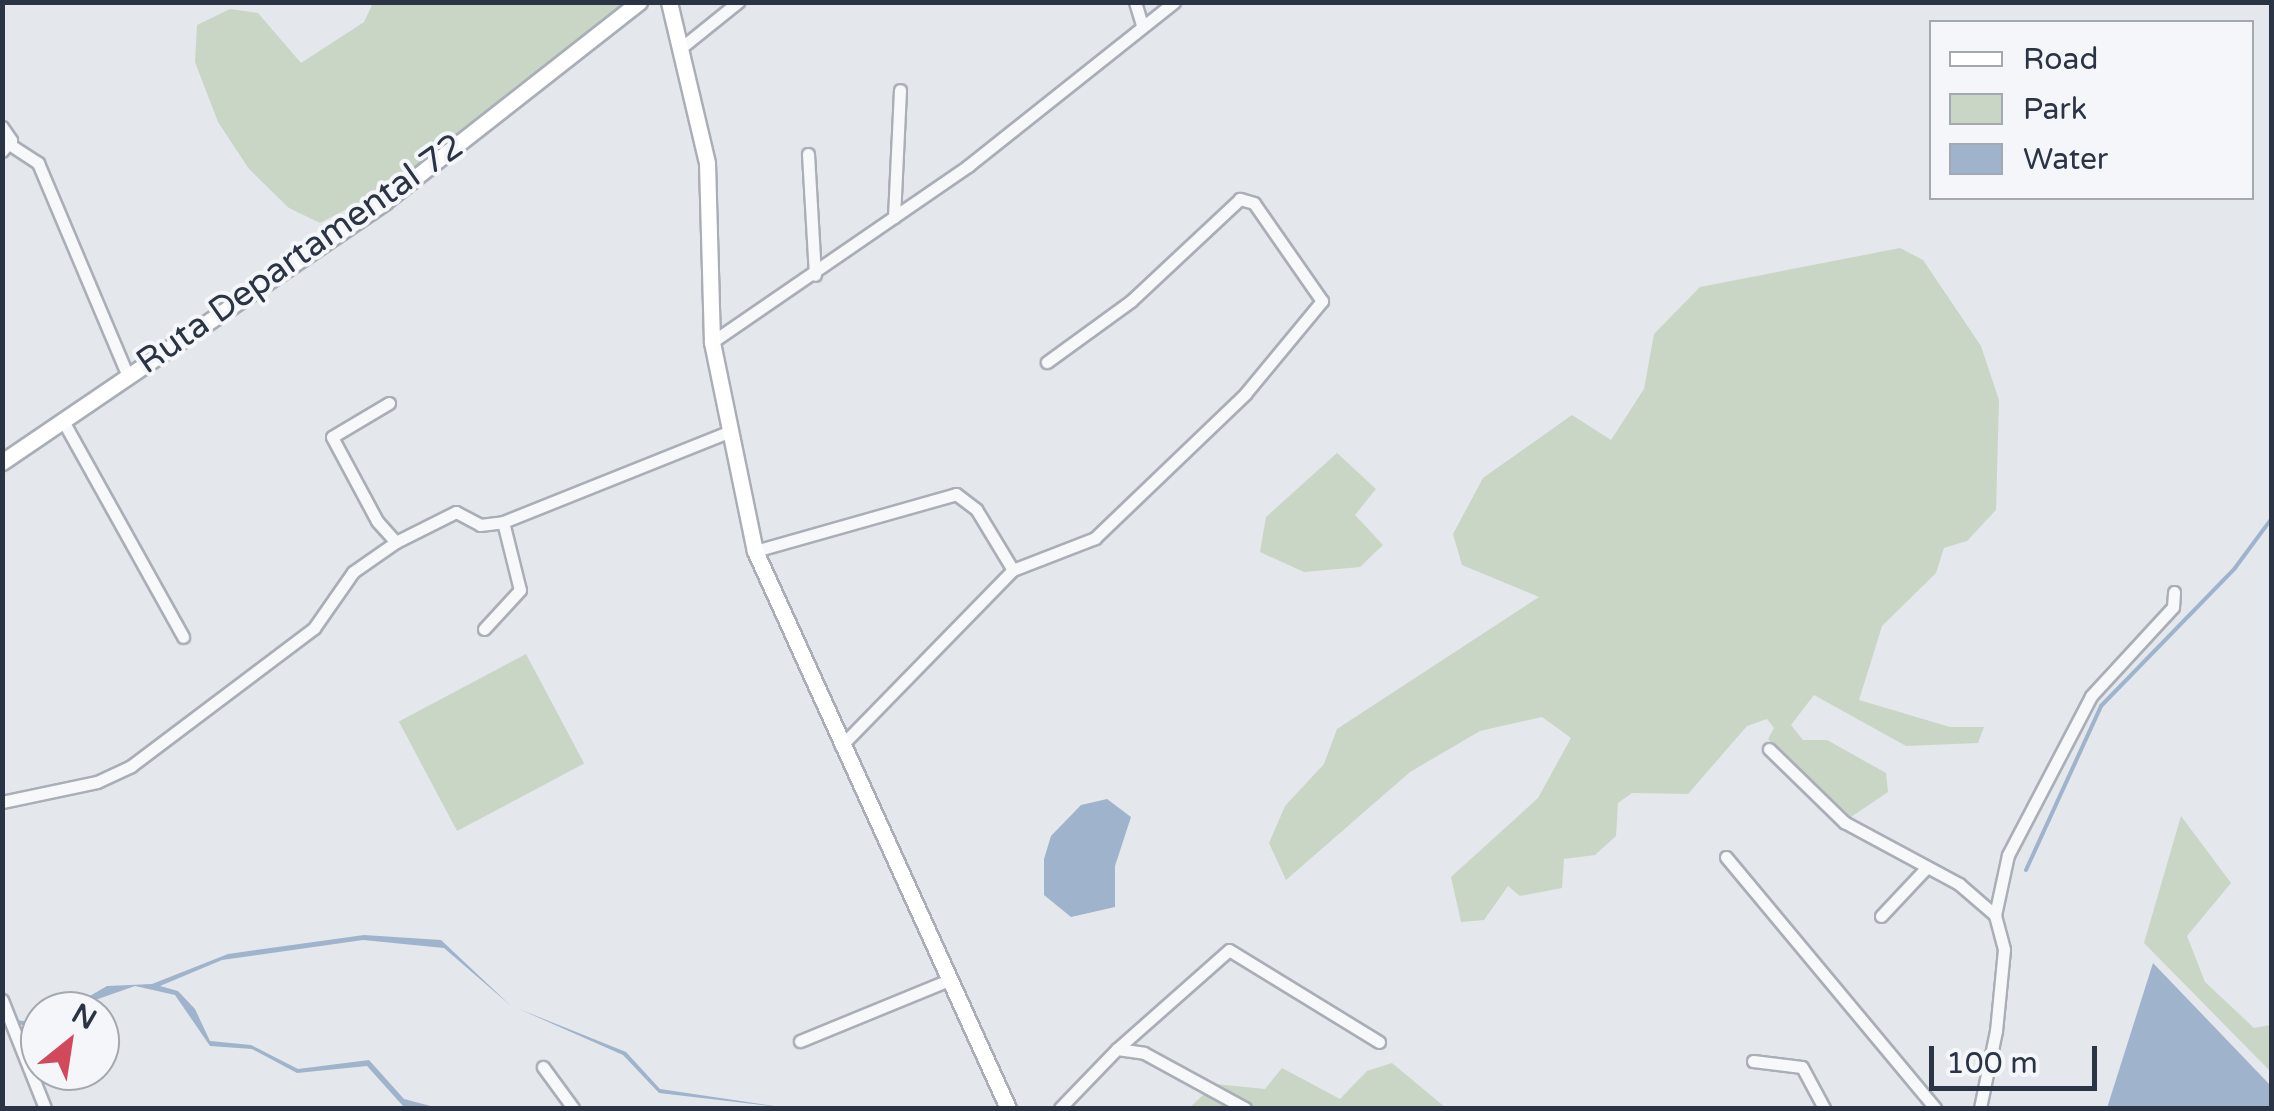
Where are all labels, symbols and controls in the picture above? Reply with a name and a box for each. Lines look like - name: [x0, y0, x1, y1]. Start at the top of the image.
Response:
- legend: [1929, 20, 2254, 200]
- text: Road: [2023, 41, 2098, 78]
- text: Park: [2023, 91, 2087, 128]
- street label: Ruta Departamental 72: [128, 125, 472, 383]
- text: Water: [2023, 141, 2108, 178]
- north arrow: [20, 991, 120, 1091]
- text: N: [66, 996, 102, 1037]
- scale bar: [1934, 1026, 2102, 1088]
- text: 100 m: [1946, 1045, 2038, 1082]

